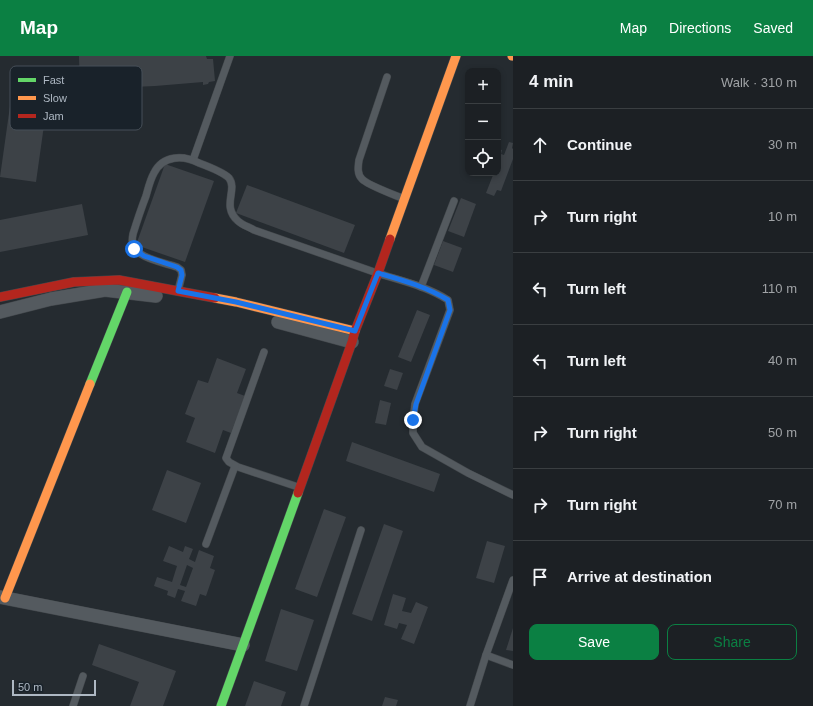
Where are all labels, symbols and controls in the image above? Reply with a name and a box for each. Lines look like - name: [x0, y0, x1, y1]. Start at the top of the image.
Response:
- text: Map: [20, 17, 58, 38]
- text: Map: [620, 20, 647, 36]
- text: Directions: [669, 20, 731, 36]
- text: Saved: [753, 20, 793, 36]
- legend: [10, 66, 142, 130]
- map controls: [465, 68, 501, 176]
- button: +: [465, 68, 501, 104]
- text: 4 min: [529, 72, 573, 91]
- text: Fast: [43, 74, 64, 86]
- text: Walk · 310 m: [721, 75, 797, 90]
- text: Slow: [43, 92, 67, 104]
- button: −: [465, 104, 501, 140]
- text: Jam: [43, 110, 64, 122]
- icon: ahead: [529, 134, 551, 156]
- text: Continue: [567, 136, 632, 153]
- text: 30 m: [768, 137, 797, 152]
- button: locate: [465, 140, 501, 176]
- icon: right: [529, 206, 551, 228]
- text: Turn right: [567, 208, 637, 225]
- text: 10 m: [768, 209, 797, 224]
- route start: [125, 240, 143, 258]
- icon: left: [529, 278, 551, 300]
- text: Turn left: [567, 280, 626, 297]
- text: 110 m: [762, 281, 797, 296]
- icon: left: [529, 350, 551, 372]
- text: Turn left: [567, 352, 626, 369]
- text: 40 m: [768, 353, 797, 368]
- route end: [404, 411, 422, 429]
- icon: right: [529, 422, 551, 444]
- text: Turn right: [567, 424, 637, 441]
- text: 50 m: [768, 425, 797, 440]
- icon: right: [529, 494, 551, 516]
- text: Turn right: [567, 496, 637, 513]
- text: 70 m: [768, 497, 797, 512]
- icon: arrive: [529, 566, 551, 588]
- text: Arrive at destination: [567, 568, 712, 585]
- button: Save: [529, 624, 659, 660]
- button: Share: [667, 624, 797, 660]
- scale bar: [12, 678, 96, 697]
- text: 50 m: [18, 681, 42, 693]

